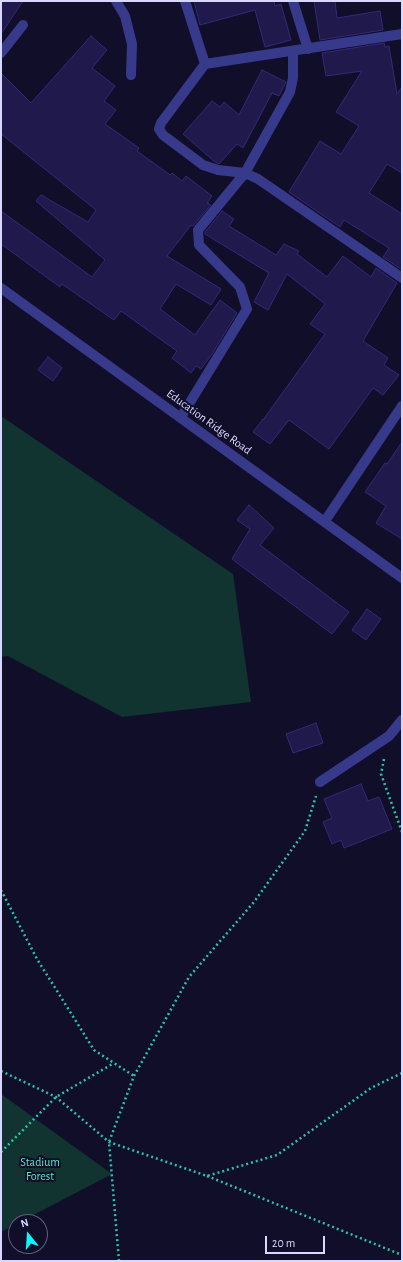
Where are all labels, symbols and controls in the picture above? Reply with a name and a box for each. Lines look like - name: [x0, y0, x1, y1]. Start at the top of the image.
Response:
- street label: Education Ridge Road: [164, 386, 254, 458]
- park label: Stadium Forest: [20, 1155, 60, 1183]
- north arrow: [8, 1214, 48, 1254]
- text: N: [19, 1217, 30, 1229]
- scale bar: [267, 1228, 327, 1254]
- text: 20 m: [272, 1237, 295, 1249]

